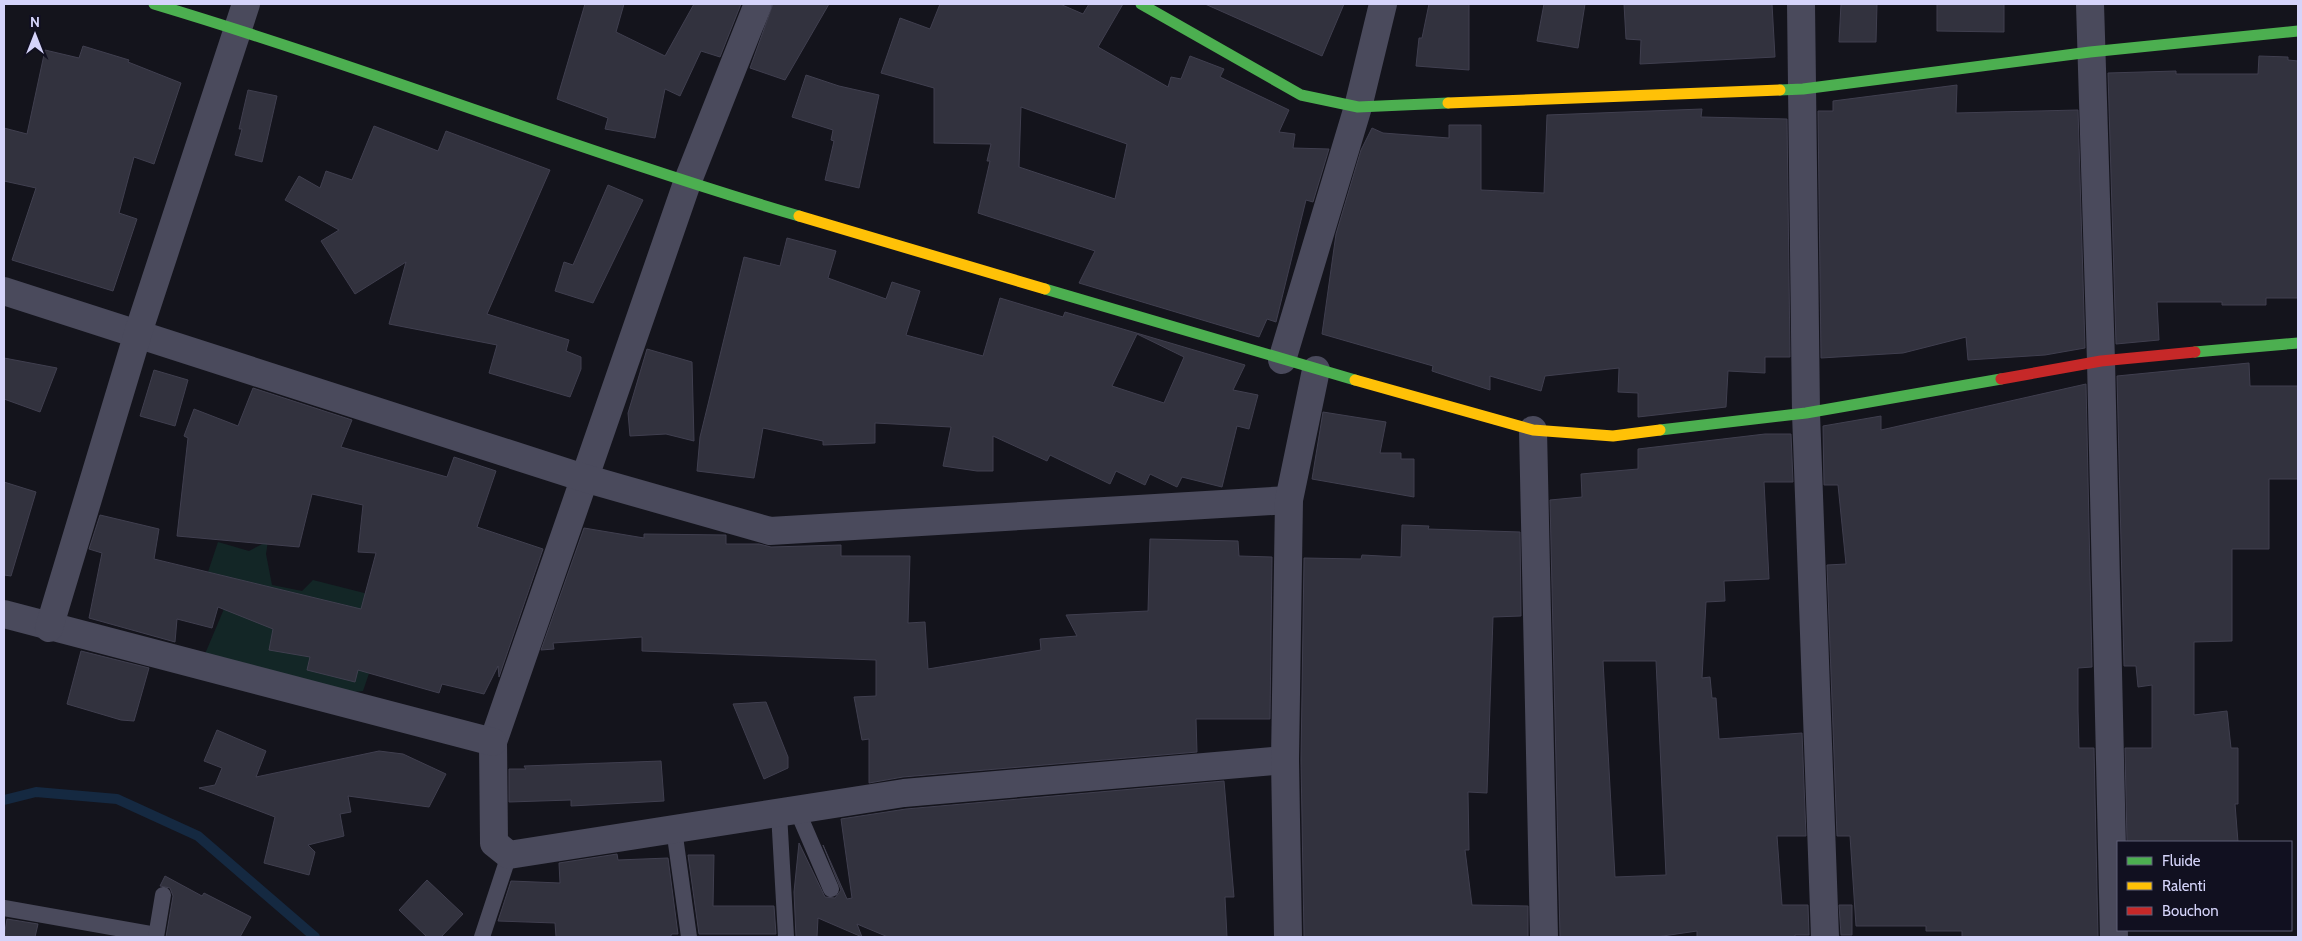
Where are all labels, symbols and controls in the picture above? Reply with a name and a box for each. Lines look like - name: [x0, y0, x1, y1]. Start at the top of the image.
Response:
- north arrow: [10, 10, 60, 60]
- text: N: [30, 13, 40, 31]
- legend: [2117, 841, 2292, 931]
- text: Fluide: [2162, 852, 2201, 870]
- text: Ralenti: [2162, 877, 2206, 895]
- text: Bouchon: [2162, 902, 2219, 920]

